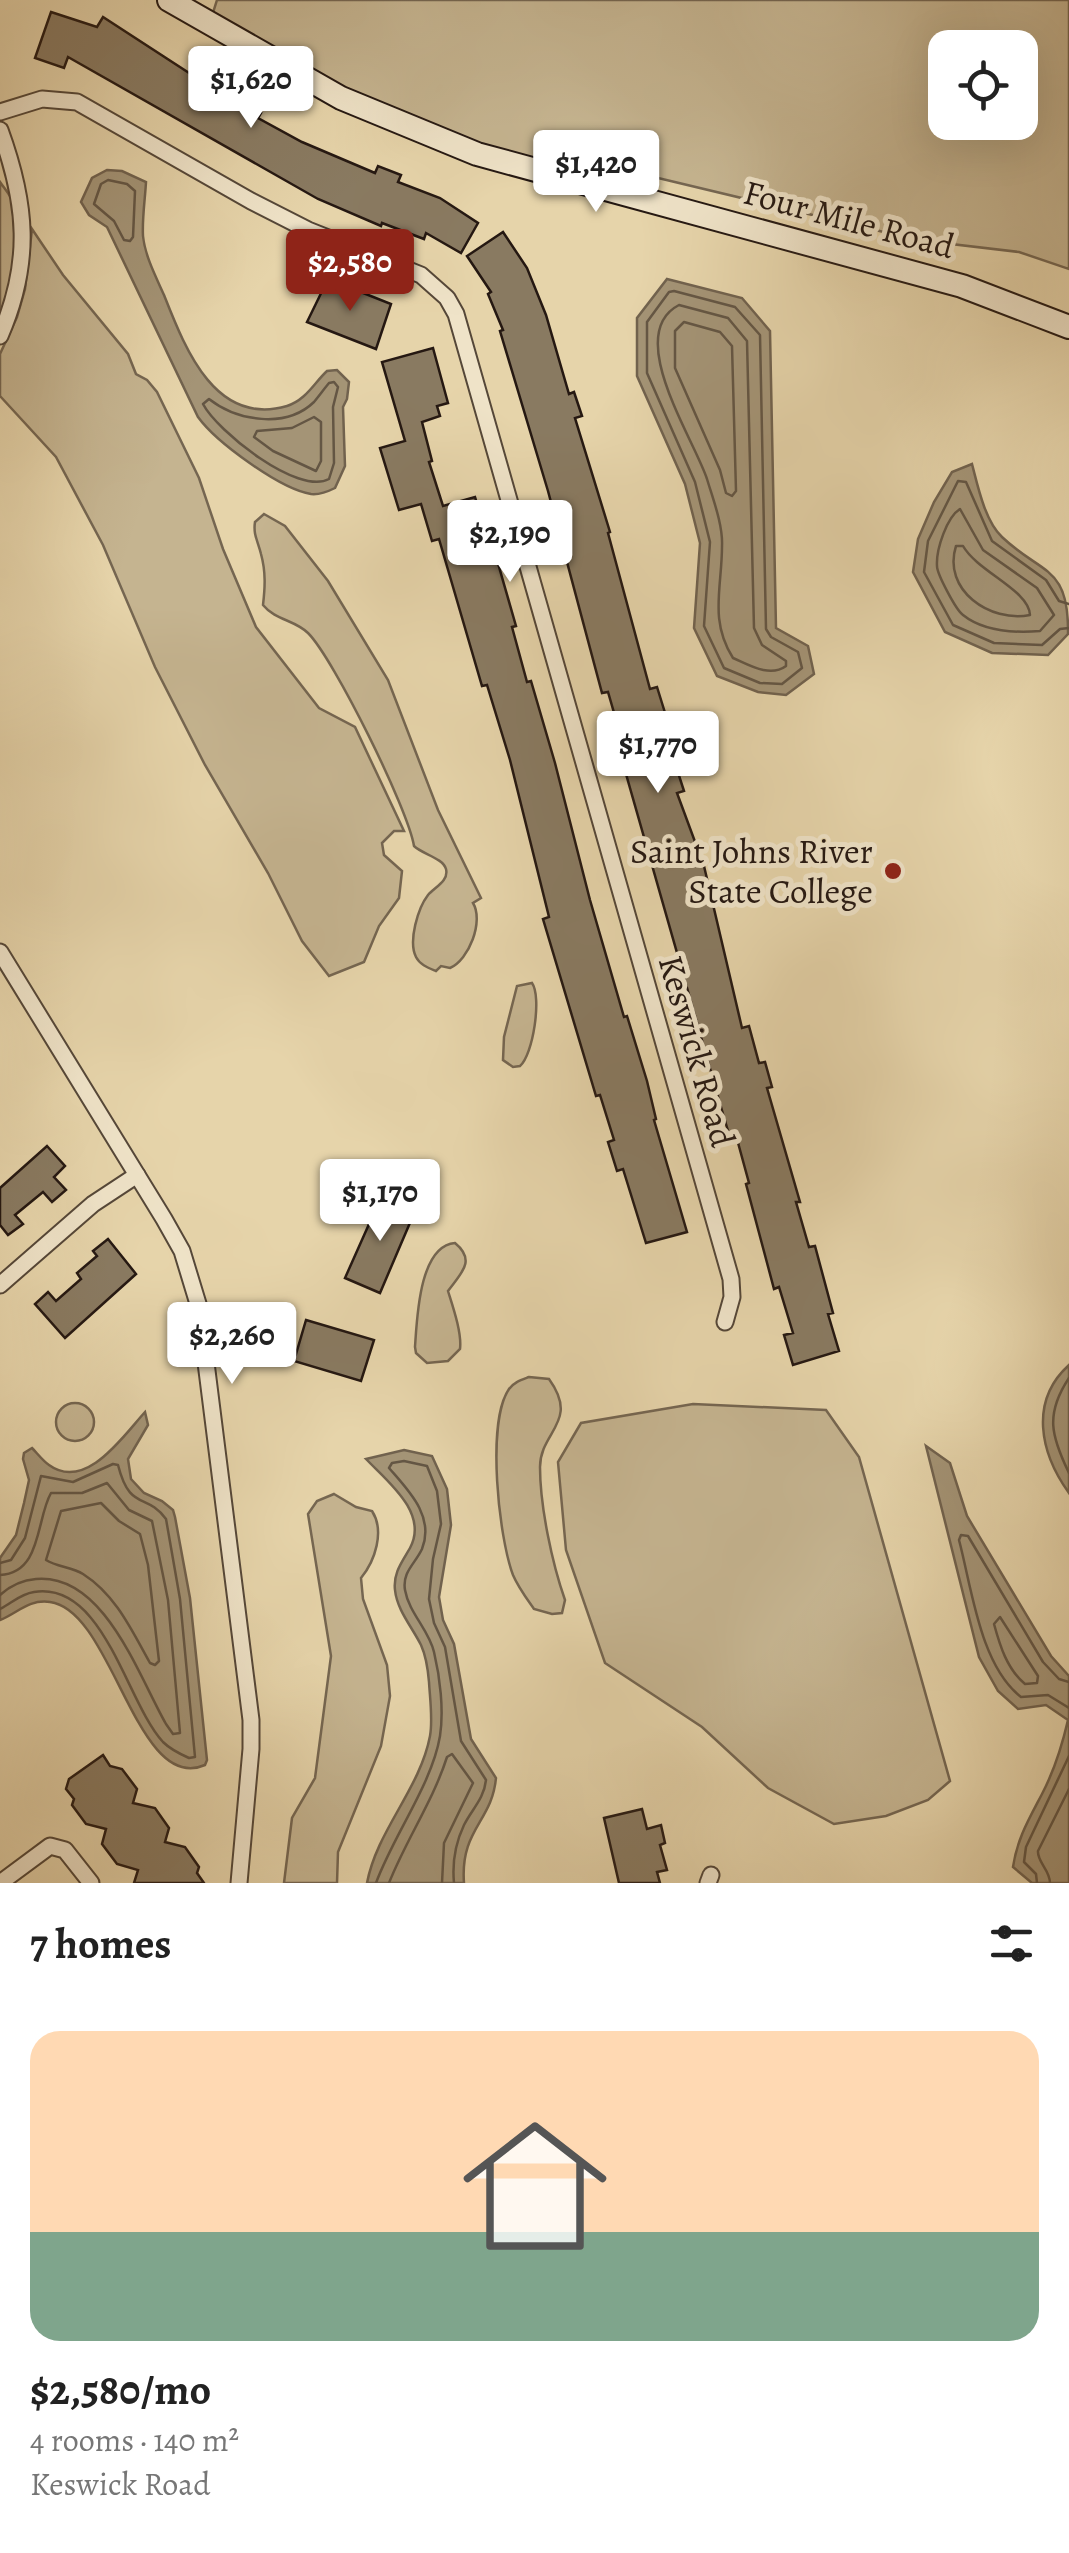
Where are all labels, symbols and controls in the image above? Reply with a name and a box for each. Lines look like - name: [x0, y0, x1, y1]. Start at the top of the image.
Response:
- map controls: [928, 30, 1038, 140]
- button: locate: [928, 30, 1038, 140]
- pin: $1,620: [170, 46, 332, 131]
- text: $1,620: [210, 56, 292, 100]
- pin: $1,420: [515, 130, 677, 215]
- text: $1,420: [555, 140, 637, 184]
- street label: Four Mile Road: [738, 168, 960, 270]
- pin: $2,580: [269, 229, 431, 314]
- text: $2,580: [308, 239, 392, 283]
- pin: $2,190: [429, 500, 591, 585]
- text: $2,190: [469, 510, 551, 554]
- pin: $1,770: [577, 711, 739, 796]
- text: $1,770: [619, 721, 697, 765]
- place label: Saint Johns River State College: [630, 827, 873, 915]
- marker: Saint Johns River State College: [882, 860, 904, 882]
- street label: Keswick Road: [647, 950, 747, 1153]
- pin: $1,170: [299, 1159, 461, 1244]
- text: $1,170: [342, 1169, 418, 1213]
- pin: $2,260: [151, 1302, 313, 1387]
- text: $2,260: [189, 1312, 275, 1356]
- text: 7 homes: [30, 1915, 171, 1972]
- icon: filters: [984, 1916, 1039, 1971]
- icon: home: [445, 2096, 625, 2276]
- text: $2,580/mo: [30, 2361, 211, 2418]
- text: 4 rooms · 140 m²: [30, 2418, 239, 2462]
- text: Keswick Road: [30, 2462, 210, 2506]

